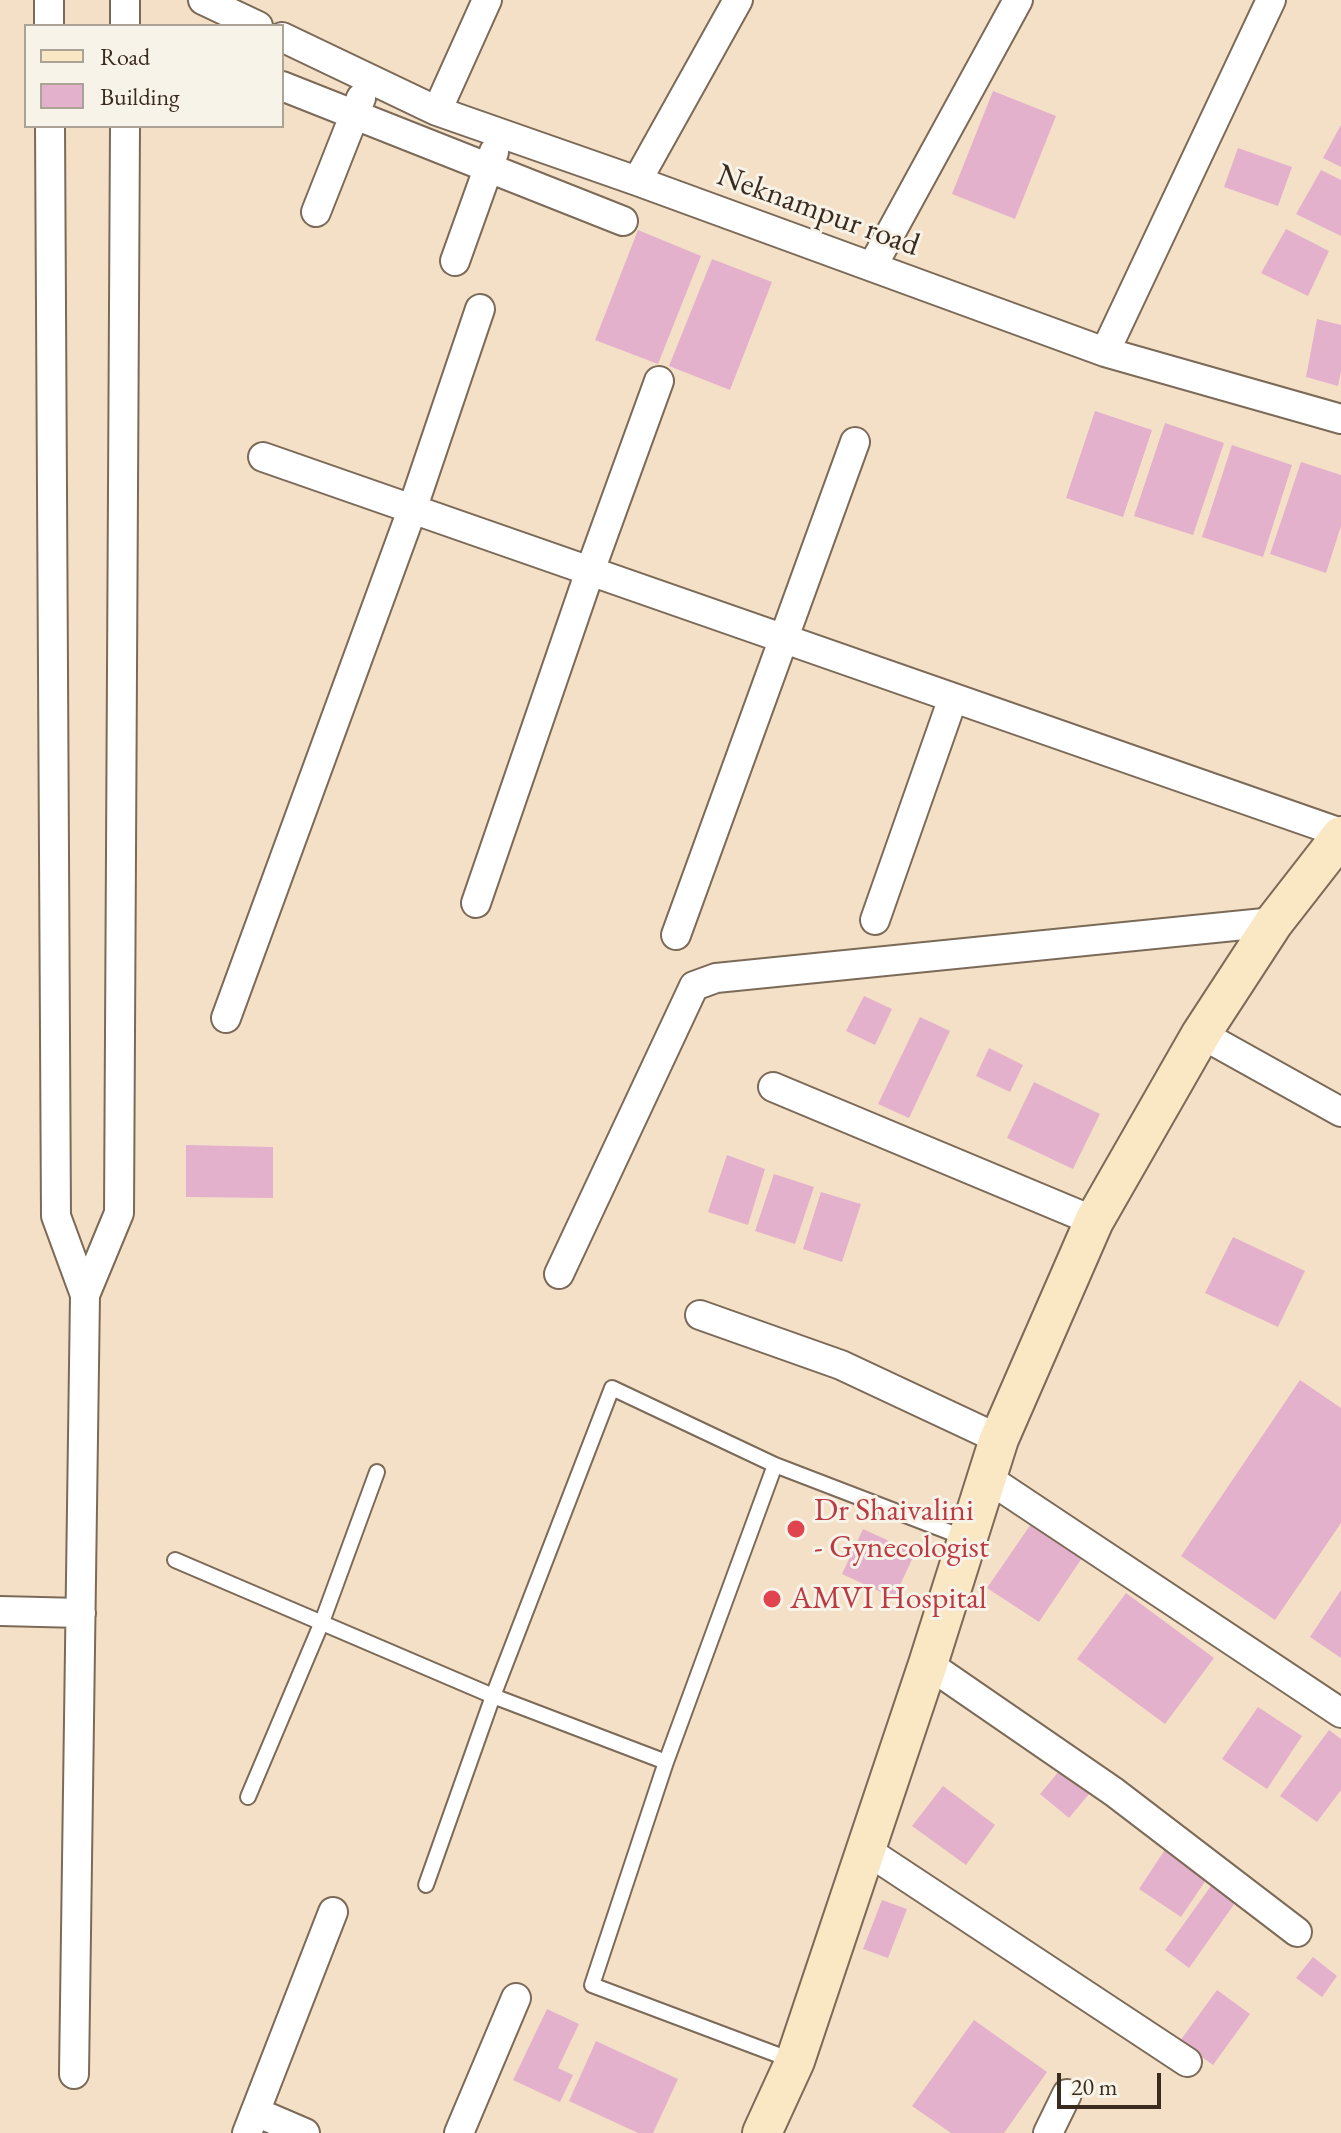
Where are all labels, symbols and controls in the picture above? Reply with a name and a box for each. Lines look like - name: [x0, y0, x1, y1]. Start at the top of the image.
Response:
- legend: [24, 24, 284, 128]
- text: Road: [100, 41, 150, 72]
- text: Building: [100, 81, 180, 112]
- street label: Neknampur road: [711, 157, 925, 265]
- place label: Dr Shaivalini - Gynecologist: [814, 1492, 989, 1567]
- marker: Dr Shaivalini - Gynecologist: [785, 1518, 807, 1540]
- place label: AMVI Hospital: [790, 1580, 987, 1618]
- marker: AMVI Hospital: [761, 1588, 783, 1610]
- scale bar: [1061, 2057, 1165, 2107]
- text: 20 m: [1071, 2071, 1118, 2102]

